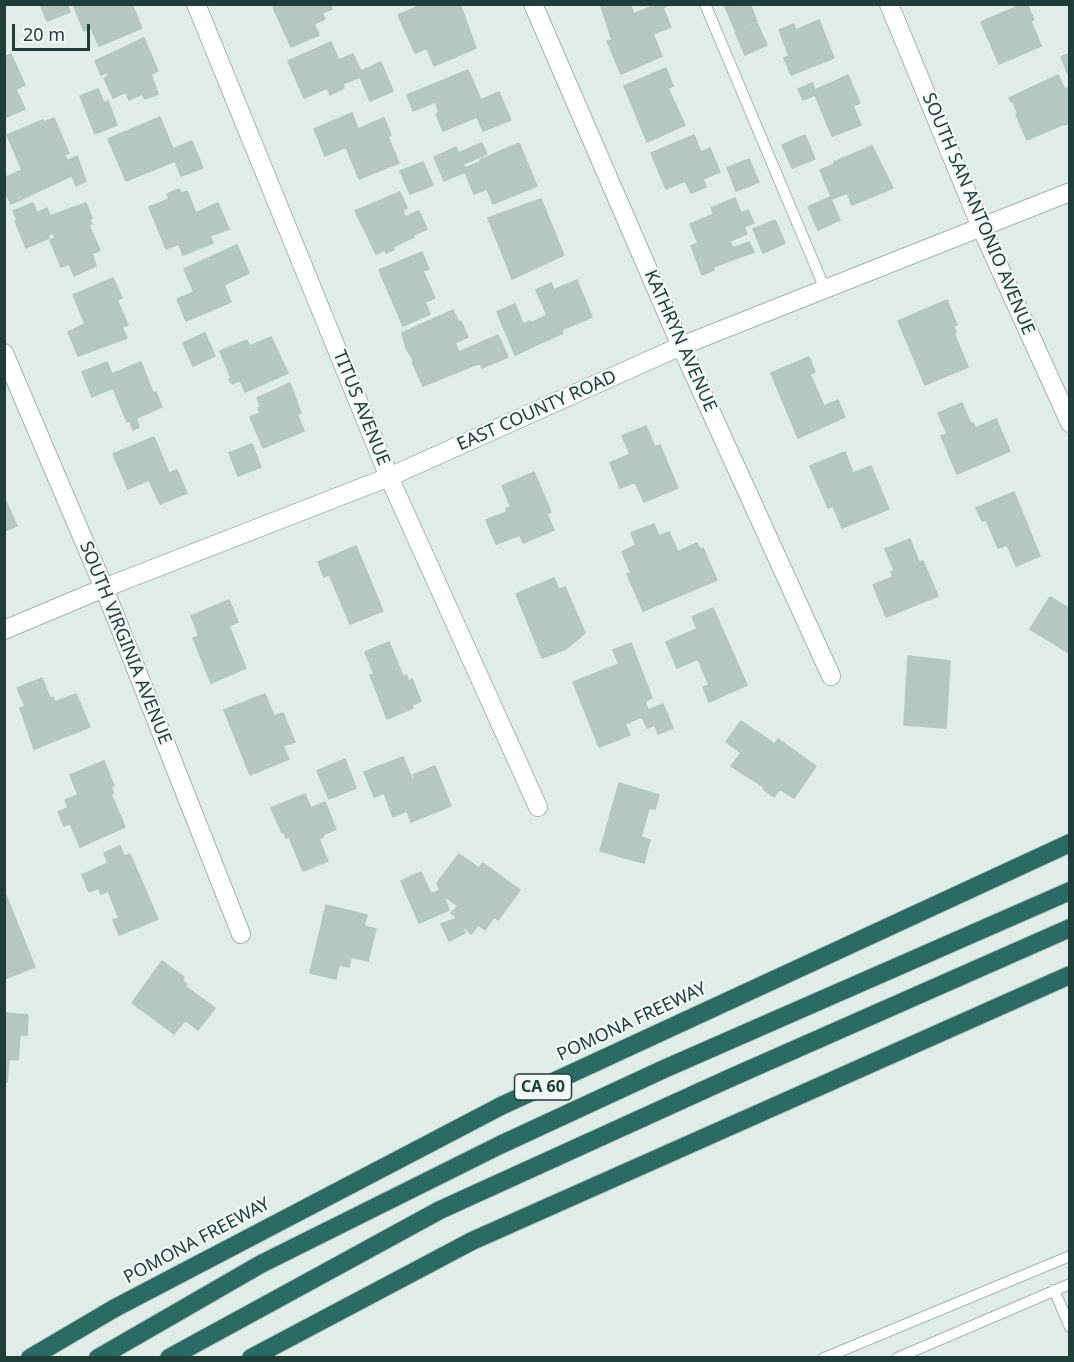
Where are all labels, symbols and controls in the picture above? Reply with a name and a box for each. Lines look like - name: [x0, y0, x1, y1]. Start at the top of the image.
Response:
- scale bar: [15, 12, 93, 50]
- text: 20 m: [23, 22, 65, 46]
- street label: SOUTH SAN ANTONIO AVENUE: [917, 90, 1039, 338]
- street label: KATHRYN AVENUE: [639, 267, 721, 415]
- street label: TITUS AVENUE: [328, 347, 394, 469]
- street label: EAST COUNTY ROAD: [454, 366, 620, 456]
- street label: SOUTH VIRGINIA AVENUE: [74, 538, 176, 748]
- street label: POMONA FREEWAY: [554, 978, 710, 1066]
- road number: CA 60: [514, 1074, 572, 1100]
- street label: POMONA FREEWAY: [120, 1193, 274, 1289]

